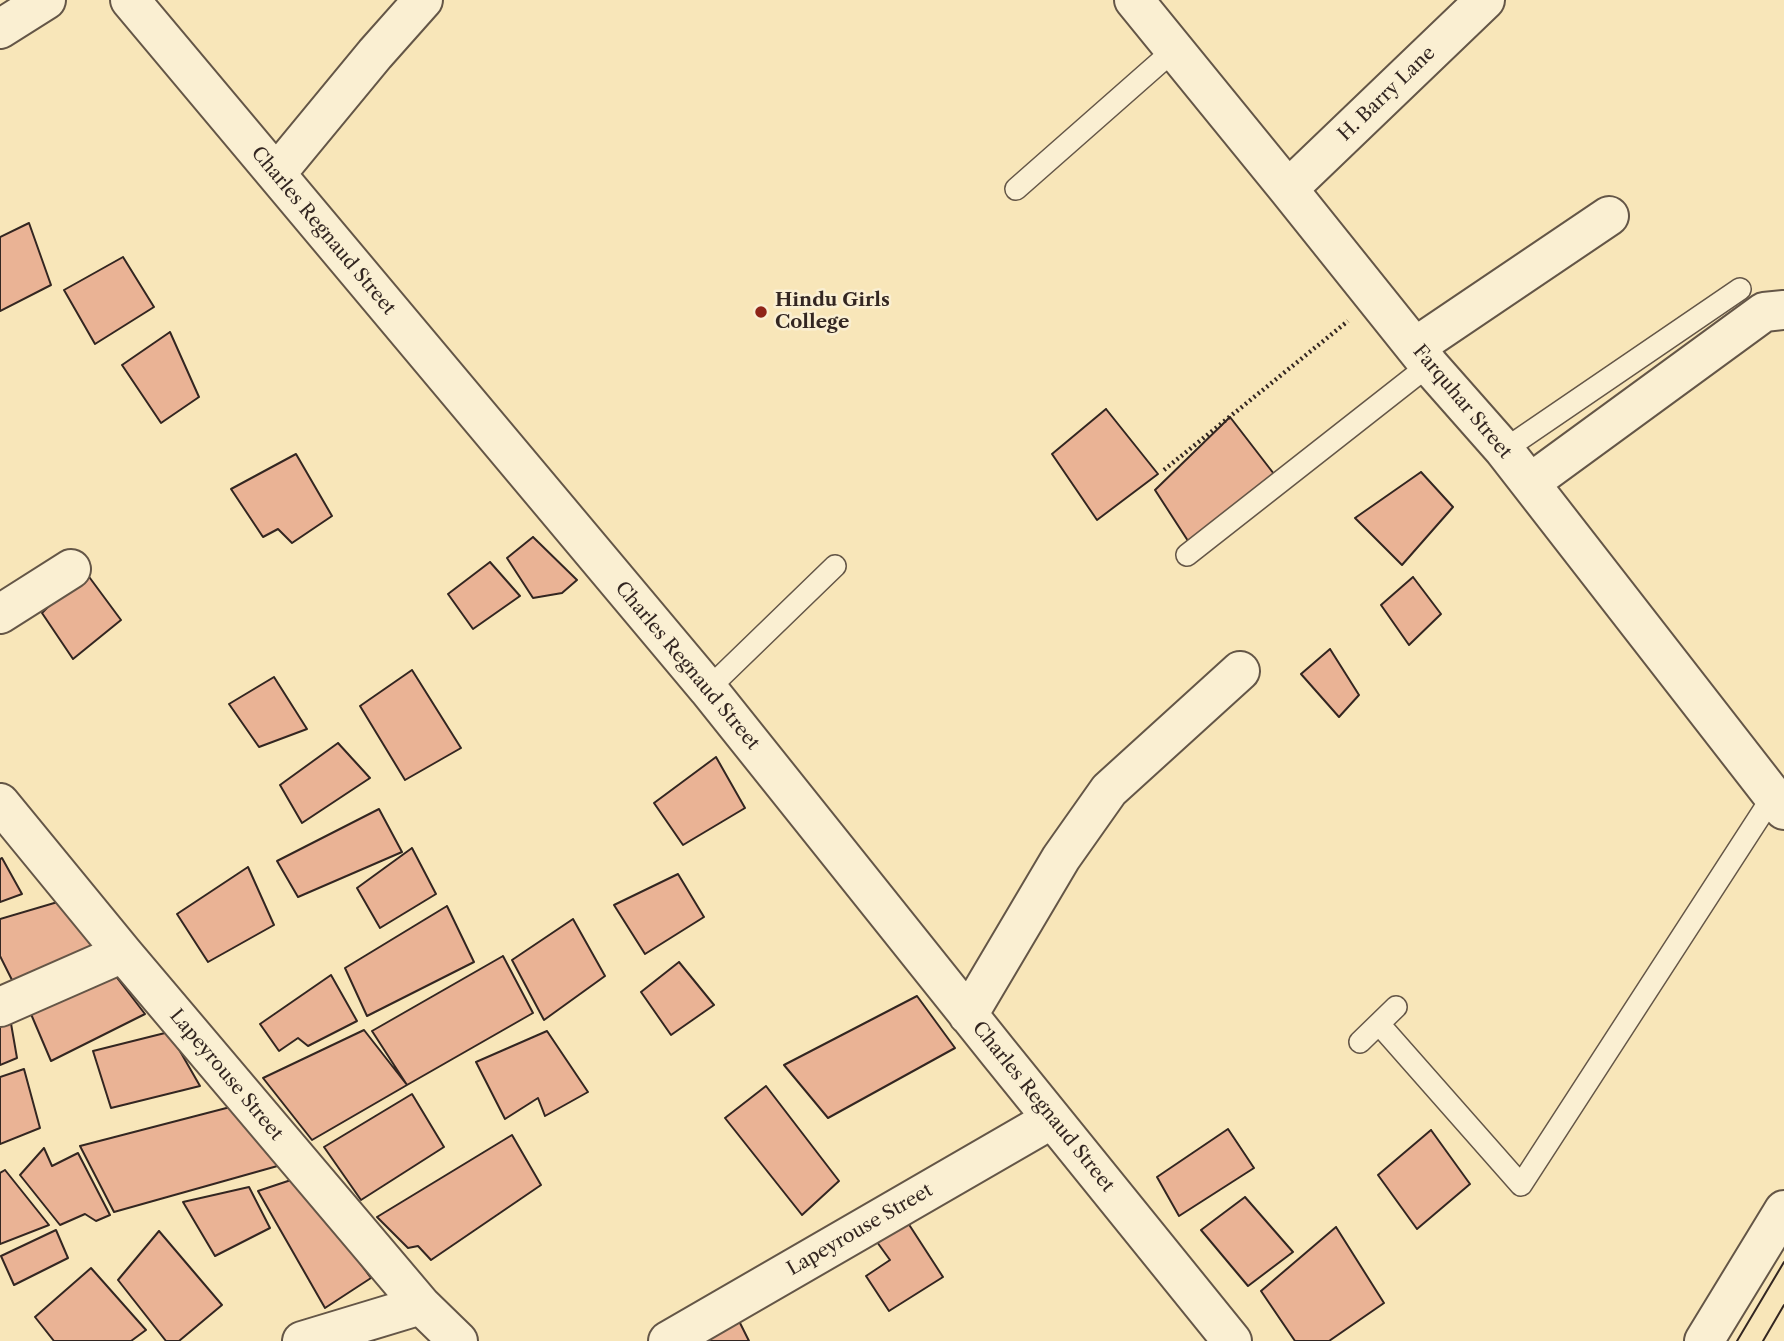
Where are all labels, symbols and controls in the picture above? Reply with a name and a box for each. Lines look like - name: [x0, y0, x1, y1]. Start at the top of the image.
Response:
- street label: H. Barry Lane: [1334, 42, 1440, 146]
- street label: Charles Regnaud Street: [246, 142, 400, 320]
- place label: Hindu Girls College: [775, 290, 890, 334]
- marker: Hindu Girls College: [753, 304, 769, 320]
- street label: Farquhar Street: [1408, 340, 1516, 464]
- street label: Charles Regnaud Street: [610, 577, 764, 755]
- street label: Lapeyrouse Street: [165, 1005, 287, 1145]
- street label: Charles Regnaud Street: [967, 1017, 1119, 1197]
- street label: Lapeyrouse Street: [783, 1179, 937, 1281]

